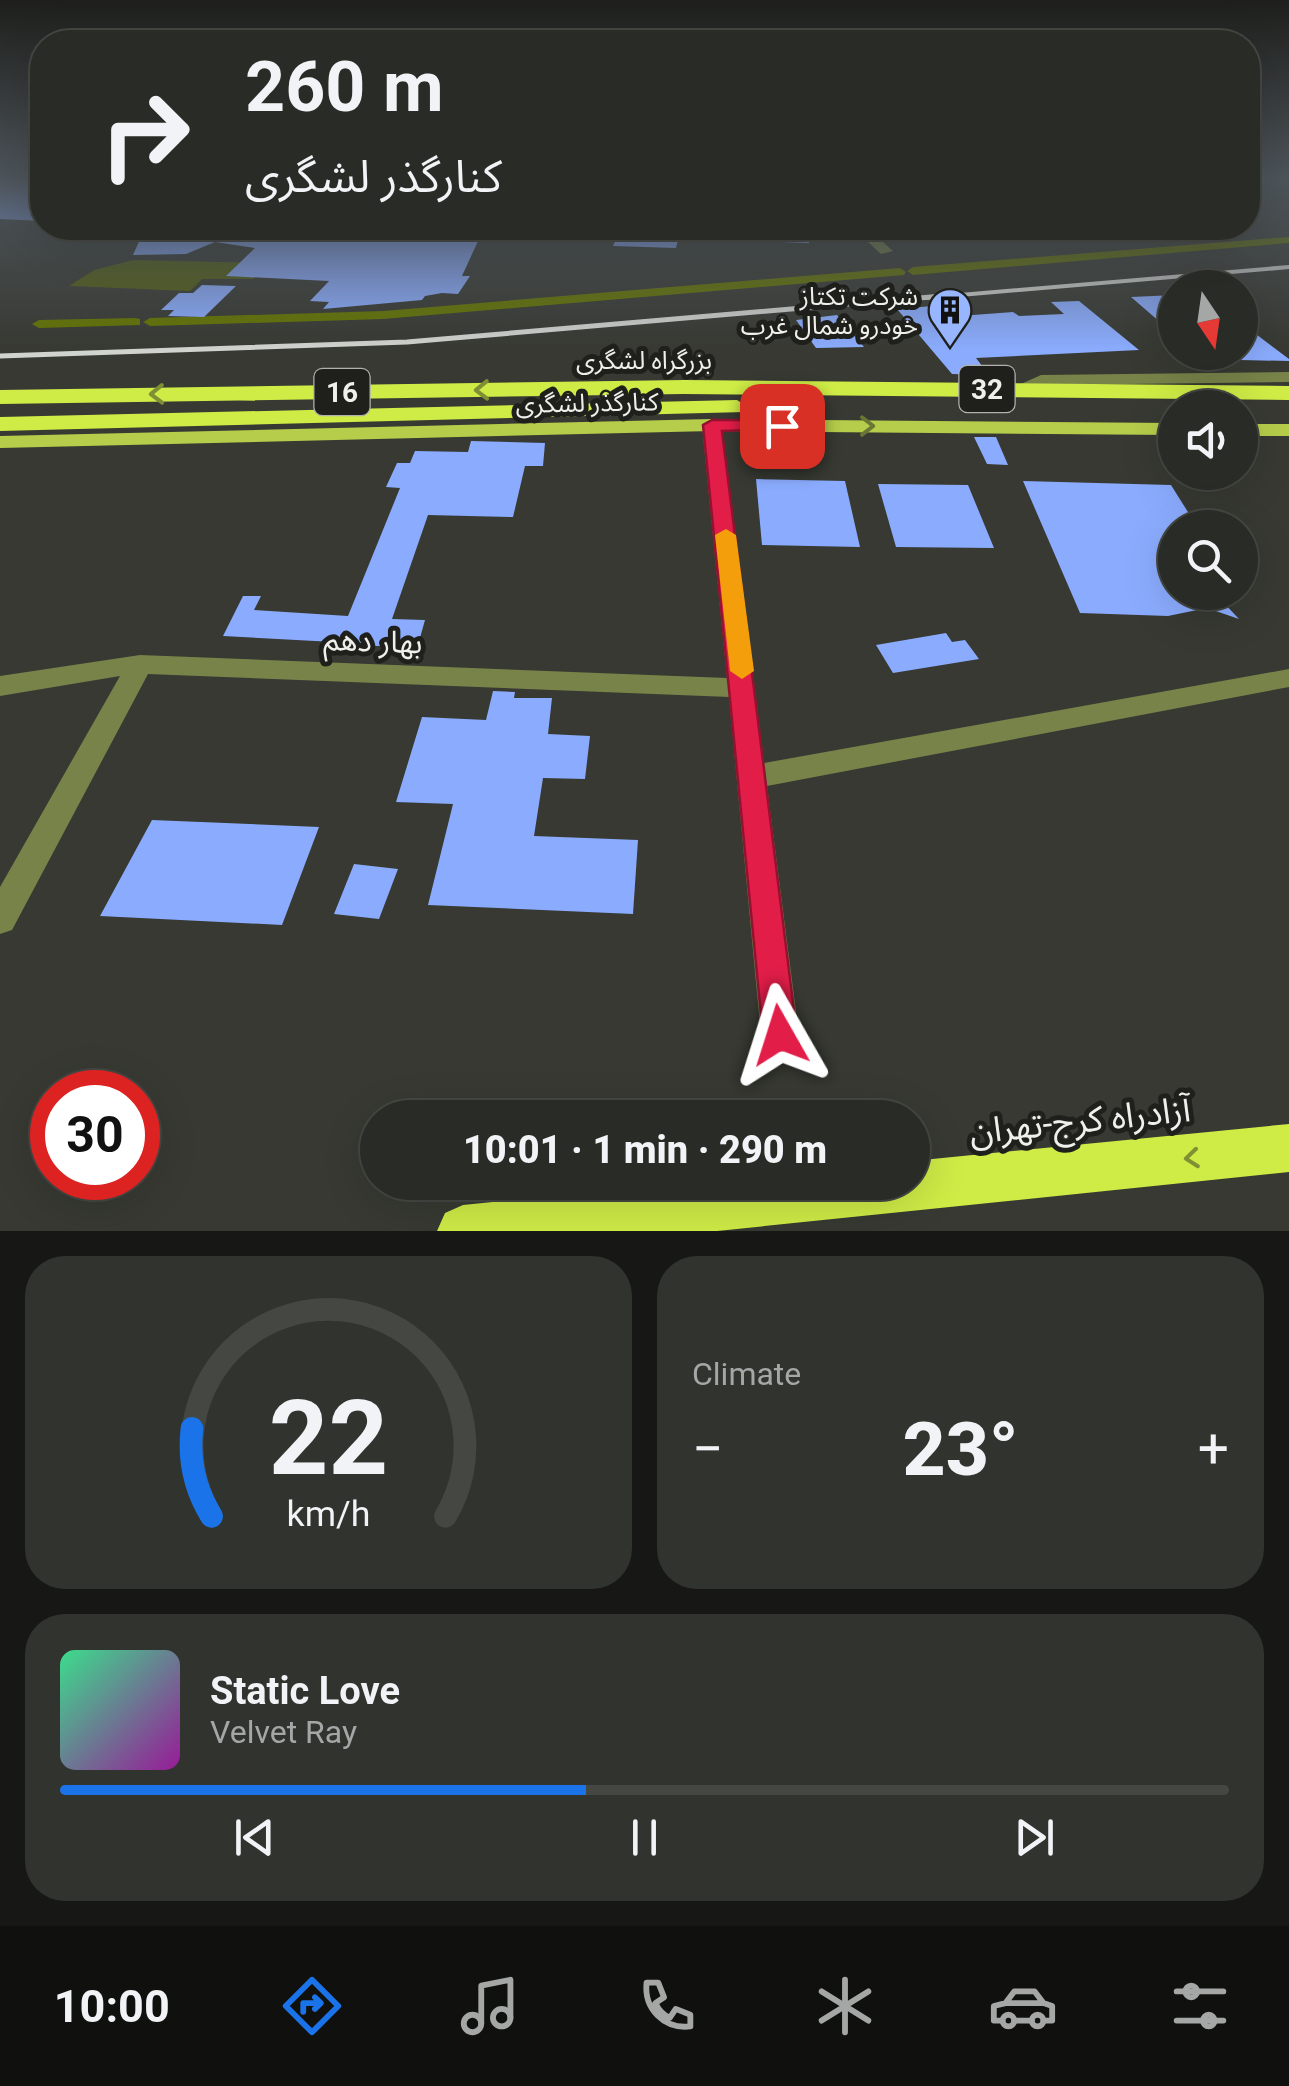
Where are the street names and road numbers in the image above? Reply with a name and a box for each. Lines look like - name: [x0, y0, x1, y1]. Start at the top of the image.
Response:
- street label: بزرگراه لشگری: [576, 346, 712, 375]
- road number: 32: [960, 366, 1014, 412]
- road number: 16: [314, 369, 370, 415]
- street label: کنارگذر لشگری: [515, 387, 659, 419]
- street label: بهار دهم: [323, 622, 423, 666]
- street label: آزادراه کرج-تهران: [967, 1089, 1195, 1158]

